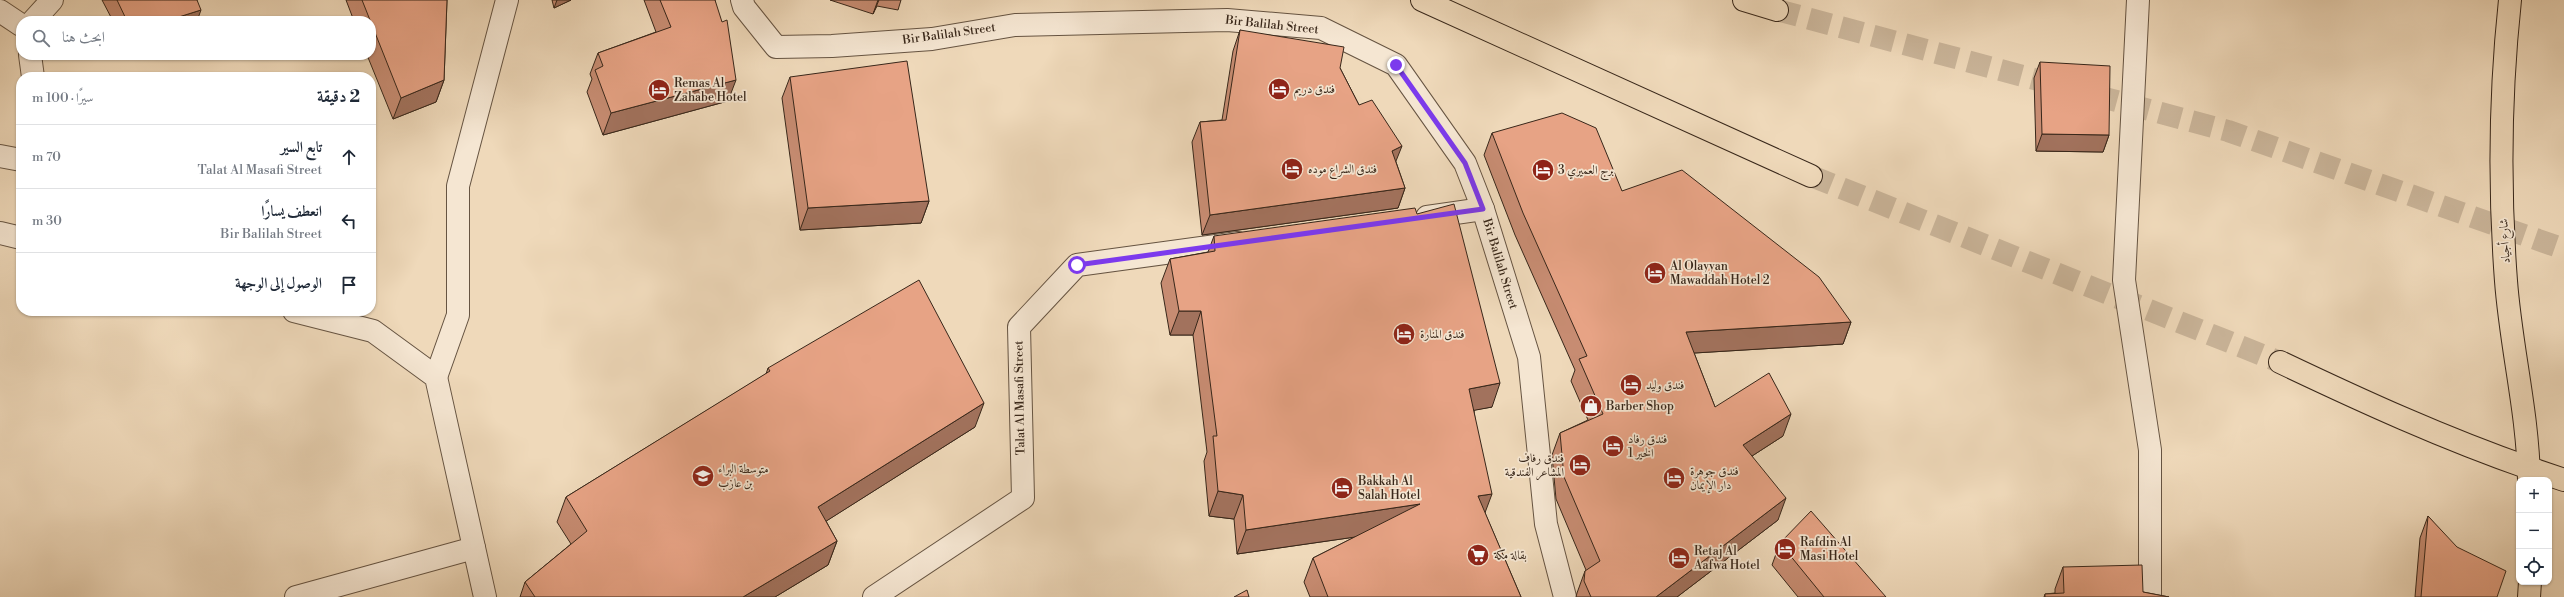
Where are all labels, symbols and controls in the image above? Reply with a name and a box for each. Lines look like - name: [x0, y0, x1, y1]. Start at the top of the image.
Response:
- street label: Bir Balilah Street: [1224, 13, 1320, 37]
- search box: [16, 16, 376, 60]
- street label: Bir Balilah Street: [900, 20, 997, 48]
- icon: search: [30, 27, 52, 49]
- text: ابحث هنا: [62, 28, 105, 47]
- route end: [1387, 56, 1405, 74]
- place label: Remas Al Zahabe Hotel: [674, 76, 747, 105]
- hotel icon: فندق دريم: [1266, 76, 1292, 102]
- hotel icon: Remas Al Zahabe Hotel: [646, 77, 672, 103]
- place label: فندق دريم: [1294, 82, 1335, 100]
- text: 2 دقيقة: [317, 86, 360, 108]
- text: سيرًا · 100 m: [32, 90, 93, 106]
- text: تابع السير: [280, 138, 322, 157]
- icon: ahead: [338, 146, 360, 168]
- text: 70 m: [32, 149, 61, 165]
- hotel icon: فندق الشراع موده: [1279, 156, 1305, 182]
- hotel icon: برج العميري 3: [1530, 157, 1556, 183]
- text: Talat Al Masafi Street: [198, 162, 322, 178]
- place label: فندق الشراع موده: [1308, 162, 1377, 180]
- place label: برج العميري 3: [1558, 163, 1614, 181]
- text: انعطف يسارًا: [261, 202, 322, 221]
- icon: left: [338, 210, 360, 232]
- text: 30 m: [32, 213, 62, 229]
- street label: Bir Balilah Street: [1479, 216, 1521, 312]
- street label: شارع أجياد: [2495, 218, 2517, 264]
- text: Bir Balilah Street: [220, 226, 322, 242]
- route start: [1068, 256, 1086, 274]
- place label: Al Olayyan Mawaddah Hotel 2: [1669, 259, 1770, 288]
- hotel icon: Al Olayyan Mawaddah Hotel 2: [1642, 260, 1668, 286]
- text: الوصول إلى الوجهة: [235, 274, 322, 293]
- icon: arrive: [338, 274, 360, 296]
- hotel icon: فندق المنارة: [1391, 321, 1417, 347]
- place label: فندق المنارة: [1420, 327, 1465, 342]
- street label: Talat Al Masafi Street: [1011, 340, 1029, 456]
- hotel icon: فندق وليد: [1618, 372, 1644, 398]
- place label: فندق وليد: [1646, 378, 1684, 393]
- shop icon: Barber Shop: [1578, 393, 1604, 419]
- place label: Barber Shop: [1605, 399, 1674, 414]
- place label: فندق رفاد الخير 1: [1628, 432, 1667, 461]
- hotel icon: فندق رفاد الخير 1: [1600, 433, 1626, 459]
- place label: فندق رفاف المشاعر الفندقية: [1505, 451, 1564, 481]
- hotel icon: فندق رفاف المشاعر الفندقية: [1567, 452, 1593, 478]
- place label: متوسطة البراء بن عازب: [718, 462, 769, 491]
- school or university icon: متوسطة البراء بن عازب: [690, 463, 716, 489]
- place label: فندق جوهرة دار الإيمان: [1690, 464, 1739, 494]
- hotel icon: فندق جوهرة دار الإيمان: [1661, 465, 1687, 491]
- place label: Bakkah Al Salah Hotel: [1357, 474, 1421, 503]
- hotel icon: Bakkah Al Salah Hotel: [1329, 475, 1355, 501]
- map controls: [2516, 477, 2552, 585]
- button: +: [2516, 477, 2552, 513]
- button: −: [2516, 513, 2552, 549]
- place label: Rafdin Al Masi Hotel: [1800, 535, 1859, 564]
- hotel icon: Rafdin Al Masi Hotel: [1772, 536, 1798, 562]
- supermarket icon: بقالة مكة: [1465, 542, 1491, 568]
- place label: Retaj Al Aafwa Hotel: [1693, 544, 1760, 573]
- hotel icon: Retaj Al Aafwa Hotel: [1666, 545, 1692, 571]
- place label: بقالة مكة: [1493, 548, 1527, 563]
- button: locate: [2516, 549, 2552, 585]

